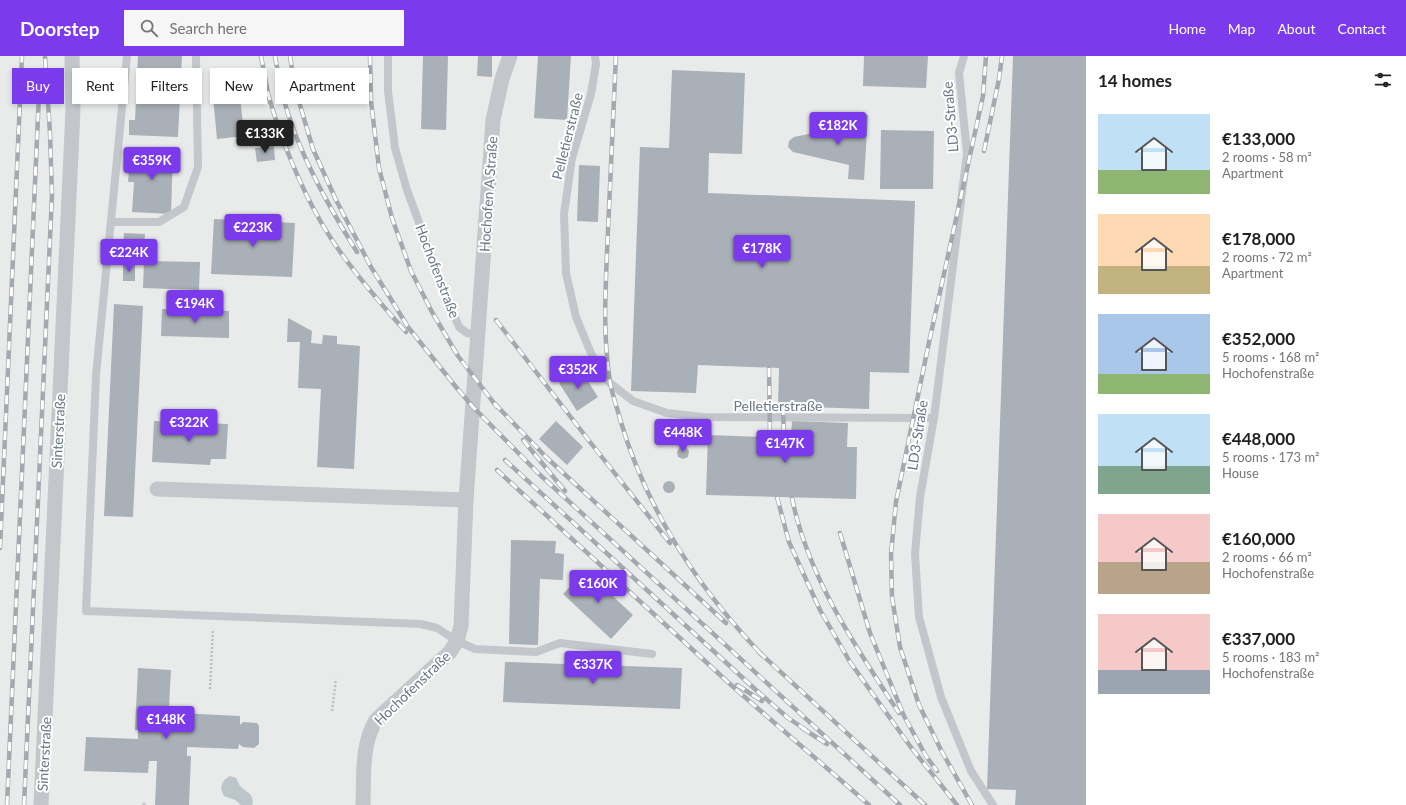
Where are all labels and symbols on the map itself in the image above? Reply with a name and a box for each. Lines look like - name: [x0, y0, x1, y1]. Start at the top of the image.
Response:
- street label: LD3-Straße: [938, 81, 962, 153]
- street label: Pelletierstraße: [548, 91, 586, 181]
- pin: €182K: [810, 112, 866, 146]
- pin: €133K: [237, 120, 293, 154]
- street label: Hochofen A Straße: [475, 136, 501, 252]
- pin: €359K: [124, 147, 180, 181]
- pin: €223K: [225, 214, 281, 248]
- street label: Hochofenstraße: [412, 222, 464, 320]
- pin: €178K: [734, 235, 790, 269]
- pin: €224K: [101, 239, 157, 273]
- pin: €194K: [167, 290, 223, 324]
- pin: €352K: [550, 356, 606, 390]
- street label: Sinterstraße: [48, 393, 68, 469]
- street label: Pelletierstraße: [734, 397, 822, 414]
- street label: LD3-Straße: [903, 399, 931, 471]
- pin: €322K: [161, 409, 217, 443]
- pin: €448K: [655, 419, 711, 453]
- pin: €147K: [757, 430, 813, 464]
- pin: €160K: [570, 570, 626, 604]
- street label: Hochofenstraße: [370, 647, 454, 729]
- pin: €337K: [565, 651, 621, 685]
- pin: €148K: [138, 706, 194, 740]
- street label: Sinterstraße: [34, 716, 54, 792]

